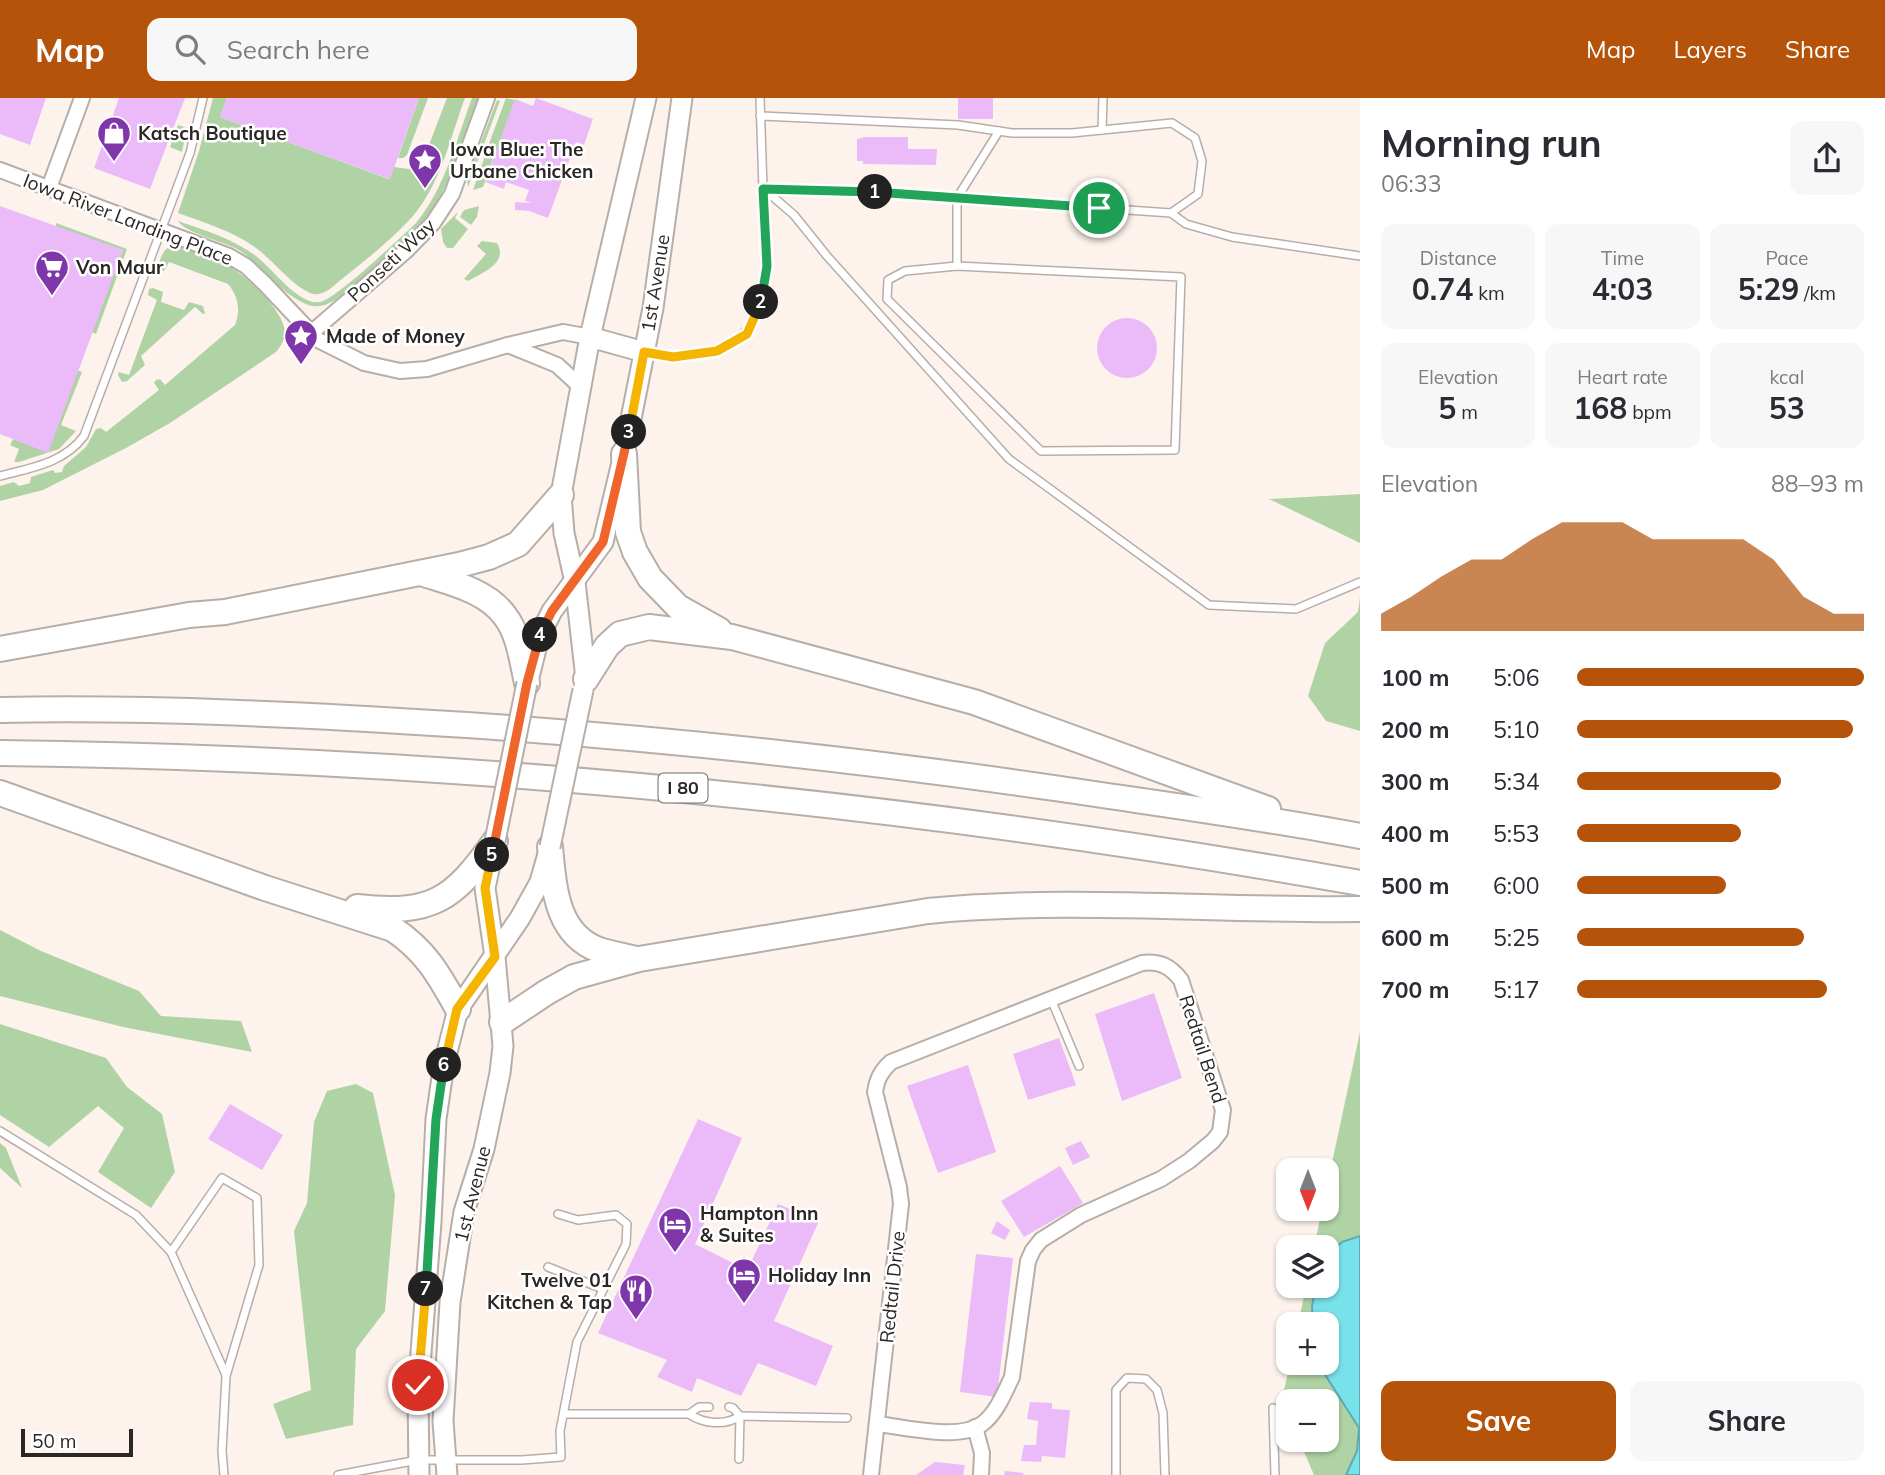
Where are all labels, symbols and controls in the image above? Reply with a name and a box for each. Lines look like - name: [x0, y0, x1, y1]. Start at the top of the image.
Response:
- search box: [147, 18, 637, 81]
- text: Map: [35, 29, 105, 70]
- icon: search: [171, 30, 209, 68]
- text: Search here: [227, 33, 370, 66]
- text: Map: [1586, 34, 1635, 64]
- text: Layers: [1673, 34, 1747, 64]
- text: Share: [1785, 34, 1850, 64]
- shop icon: Katsch Boutique: [95, 114, 133, 163]
- text: Morning run: [1381, 119, 1602, 167]
- place label: Katsch Boutique: [138, 121, 287, 145]
- button: share: [1790, 121, 1864, 195]
- place label: Iowa Blue: The Urbane Chicken: [450, 137, 593, 183]
- place icon: Iowa Blue: The Urbane Chicken: [406, 141, 444, 190]
- street label: Iowa River Landing Place: [20, 168, 236, 270]
- text: 06:33: [1381, 169, 1441, 198]
- pin: 1: [858, 174, 892, 210]
- pin: [1069, 178, 1129, 238]
- text: 1: [869, 179, 880, 203]
- icon: arrive: [1080, 189, 1118, 227]
- street label: Ponseti Way: [342, 213, 440, 307]
- street label: 1st Avenue: [635, 232, 675, 334]
- text: Distance: [1420, 246, 1497, 270]
- text: Time: [1601, 246, 1644, 270]
- text: Pace: [1765, 246, 1808, 270]
- supermarket icon: Von Maur: [33, 248, 71, 297]
- place label: Von Maur: [75, 255, 164, 279]
- text: 0.74: [1412, 270, 1473, 308]
- text: 4:03: [1592, 270, 1653, 308]
- text: 5:29: [1738, 270, 1799, 308]
- text: km: [1473, 281, 1505, 305]
- text: /km: [1799, 281, 1836, 305]
- pin: 2: [744, 284, 778, 320]
- text: 2: [755, 289, 766, 313]
- place icon: Made of Money: [282, 317, 320, 366]
- place label: Made of Money: [326, 324, 466, 348]
- text: Elevation: [1418, 365, 1498, 389]
- text: Heart rate: [1577, 365, 1668, 389]
- text: kcal: [1769, 365, 1804, 389]
- text: 5: [1438, 389, 1456, 427]
- text: 168: [1573, 389, 1627, 427]
- text: 53: [1769, 389, 1805, 427]
- text: m: [1456, 400, 1478, 424]
- text: bpm: [1627, 400, 1672, 424]
- pin: 3: [612, 414, 646, 450]
- text: 3: [623, 419, 634, 443]
- text: Elevation: [1381, 469, 1478, 498]
- text: 88–93 m: [1771, 469, 1864, 498]
- pin: 4: [522, 618, 558, 652]
- text: 4: [534, 622, 545, 646]
- text: 100 m: [1381, 663, 1449, 692]
- text: 5:06: [1493, 663, 1540, 692]
- text: 200 m: [1381, 715, 1449, 744]
- text: 5:10: [1493, 715, 1540, 744]
- text: 300 m: [1381, 767, 1449, 796]
- text: 5:34: [1493, 767, 1540, 796]
- road number: I 80: [658, 774, 708, 802]
- text: 400 m: [1381, 819, 1449, 848]
- text: 5:53: [1493, 819, 1540, 848]
- pin: 5: [475, 838, 510, 872]
- text: 5: [486, 842, 497, 866]
- text: 500 m: [1381, 871, 1449, 900]
- text: 6:00: [1493, 871, 1540, 900]
- text: 600 m: [1381, 923, 1449, 952]
- text: 5:25: [1493, 923, 1540, 952]
- text: 700 m: [1381, 975, 1449, 1004]
- text: 5:17: [1493, 975, 1540, 1004]
- street label: Redtail Bend: [1174, 992, 1232, 1106]
- pin: 6: [426, 1048, 462, 1082]
- text: 6: [438, 1052, 449, 1076]
- street label: 1st Avenue: [448, 1143, 496, 1245]
- north arrow: [1276, 1158, 1339, 1222]
- map controls: [1276, 1158, 1339, 1452]
- place label: Hampton Inn & Suites: [700, 1201, 819, 1247]
- hotel icon: Hampton Inn & Suites: [656, 1205, 694, 1254]
- street label: Redtail Drive: [874, 1230, 910, 1344]
- button: layers: [1276, 1235, 1339, 1298]
- hotel icon: Holiday Inn: [725, 1256, 763, 1305]
- place label: Holiday Inn: [768, 1263, 871, 1287]
- place label: Twelve 01 Kitchen & Tap: [487, 1268, 612, 1314]
- pin: 7: [408, 1272, 444, 1306]
- restaurant icon: Twelve 01 Kitchen & Tap: [617, 1272, 655, 1321]
- text: 7: [420, 1276, 431, 1300]
- button: +: [1276, 1312, 1339, 1375]
- pin: [388, 1355, 448, 1415]
- icon: check: [399, 1366, 437, 1404]
- button: Save: [1381, 1381, 1616, 1461]
- button: Share: [1630, 1381, 1864, 1461]
- button: −: [1276, 1389, 1339, 1452]
- scale bar: [21, 1426, 133, 1458]
- text: 50 m: [32, 1429, 76, 1453]

